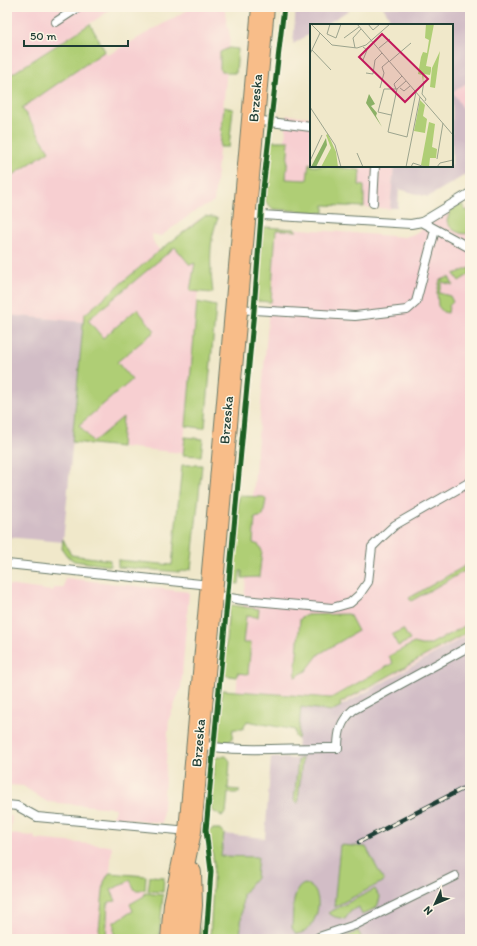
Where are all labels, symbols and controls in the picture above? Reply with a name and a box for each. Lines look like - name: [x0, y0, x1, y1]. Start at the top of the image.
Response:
- scale bar: [24, 22, 128, 48]
- inset map: [310, 24, 453, 167]
- text: 50 m: [30, 29, 56, 43]
- street label: Brzeska: [245, 73, 266, 123]
- street label: Brzeska: [216, 395, 237, 445]
- street label: Brzeska: [188, 718, 209, 768]
- north arrow: [415, 884, 455, 924]
- text: N: [421, 903, 435, 918]

